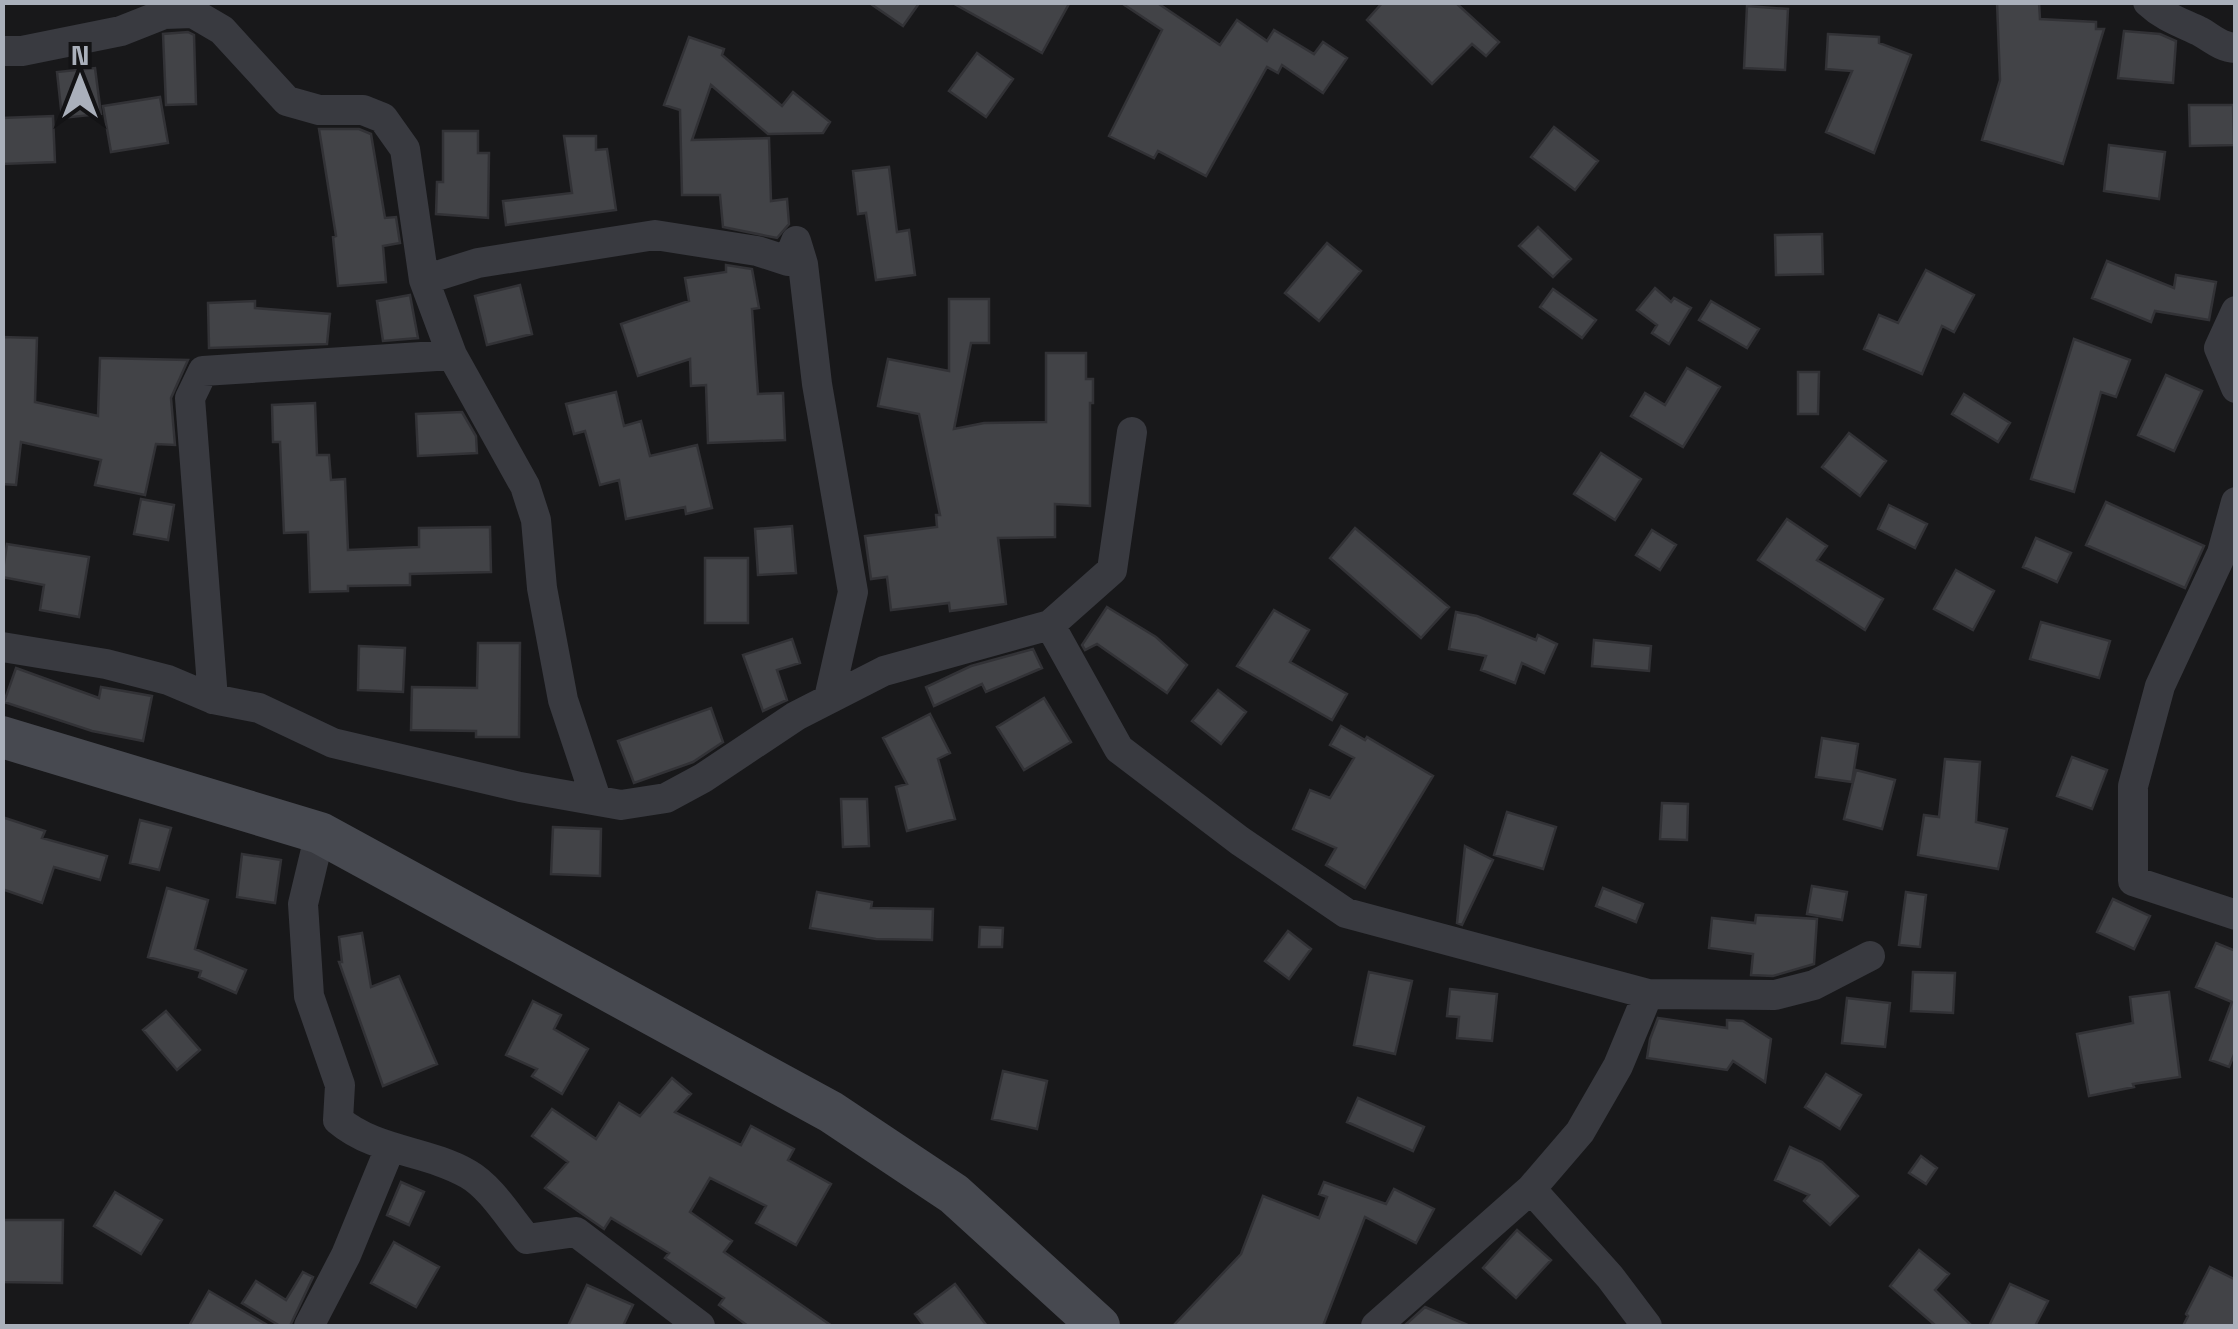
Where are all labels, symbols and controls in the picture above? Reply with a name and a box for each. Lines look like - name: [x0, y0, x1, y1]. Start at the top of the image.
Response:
- north arrow: [30, 30, 130, 130]
- text: N: [71, 37, 89, 73]

